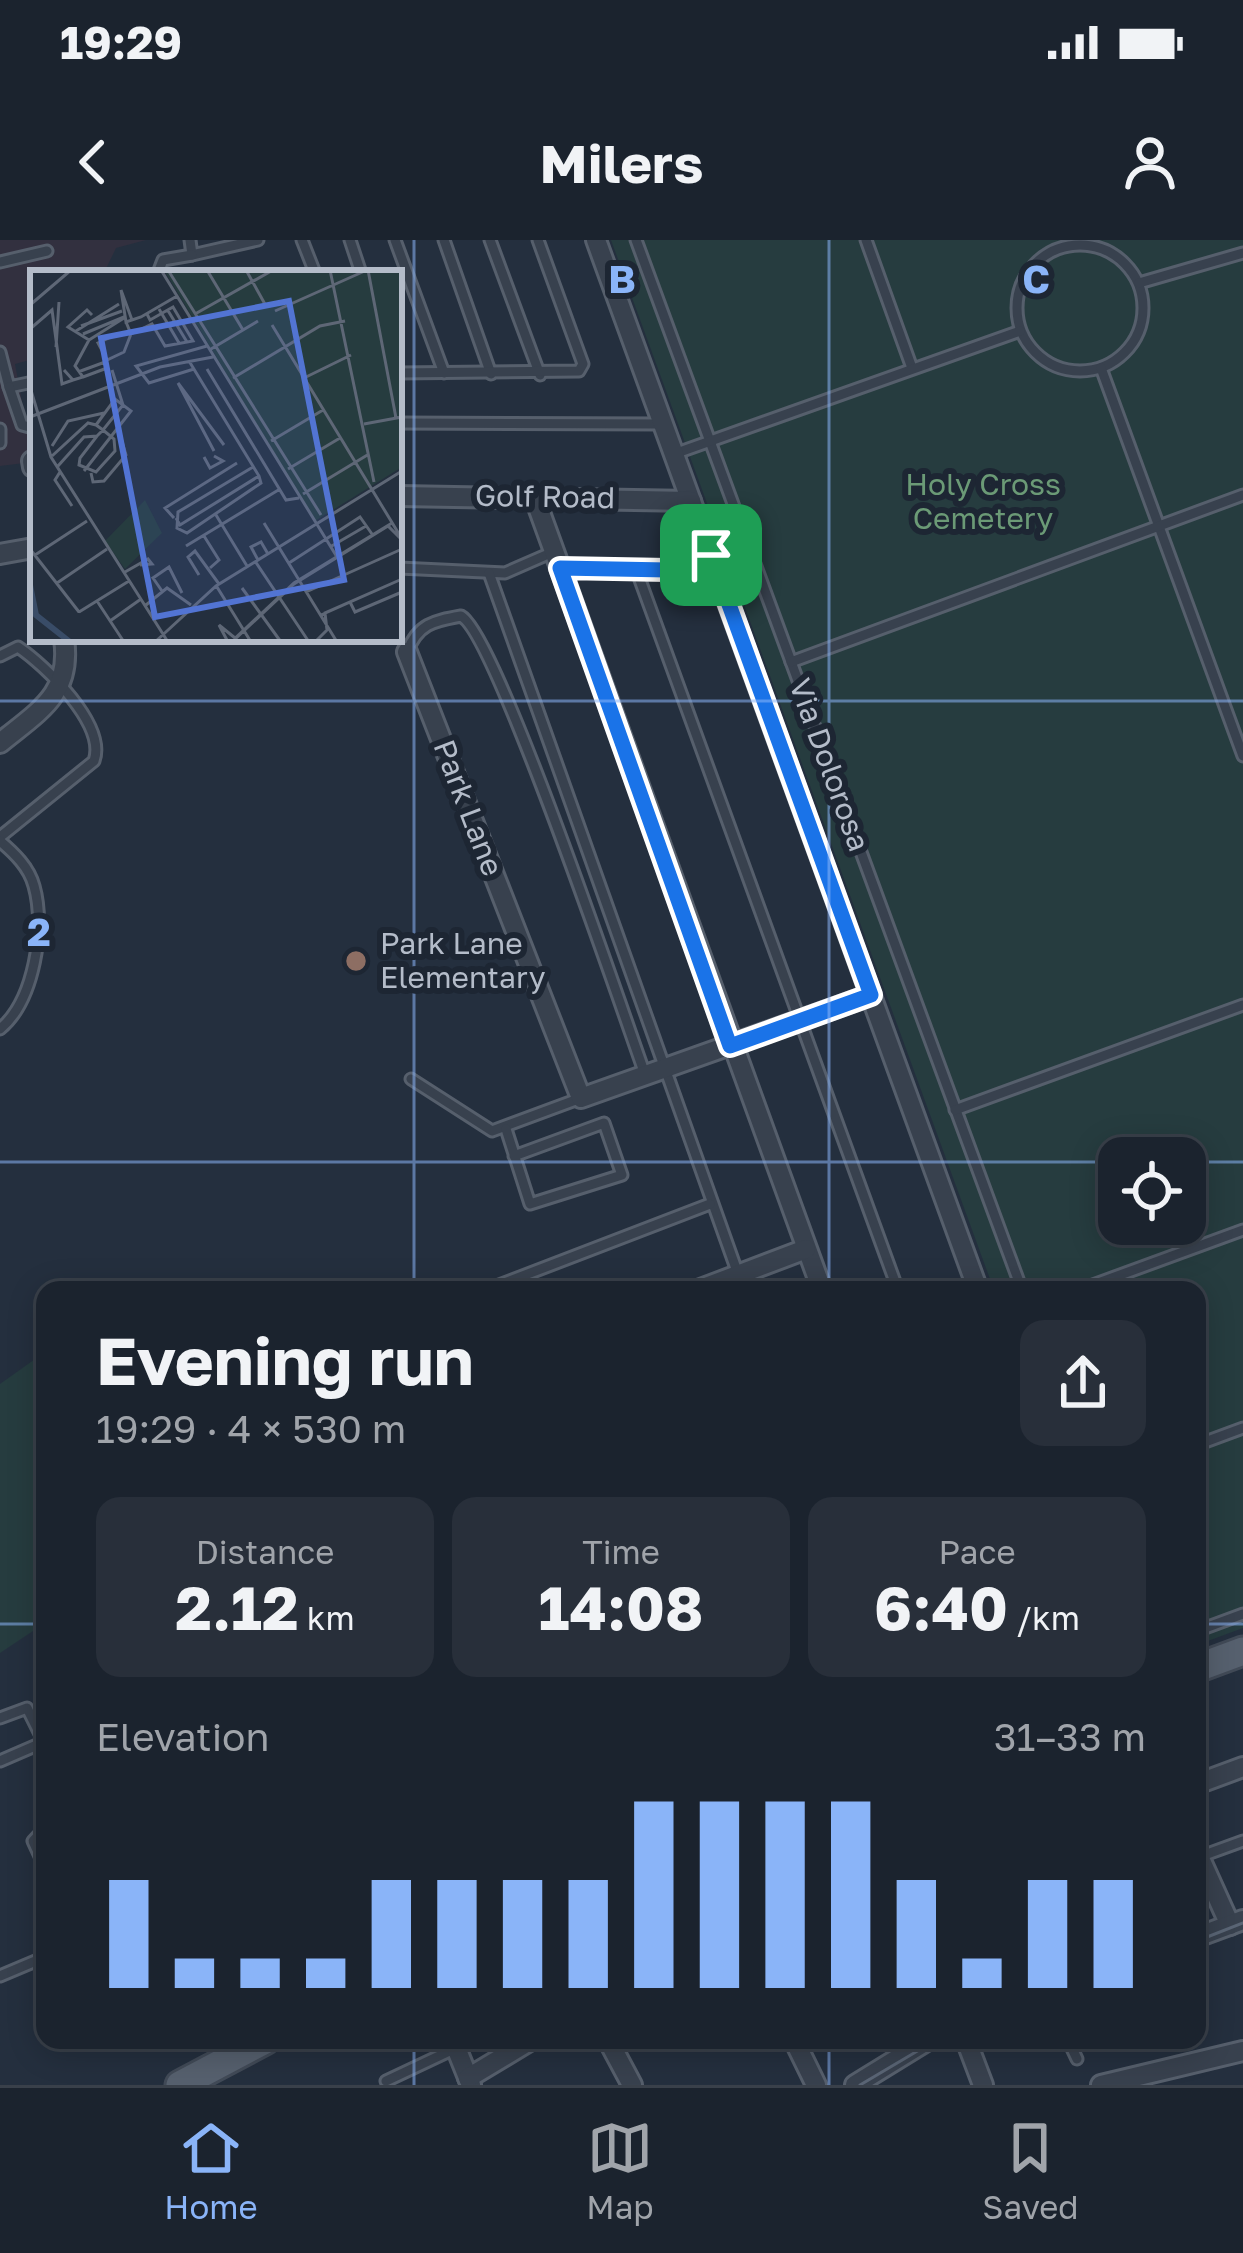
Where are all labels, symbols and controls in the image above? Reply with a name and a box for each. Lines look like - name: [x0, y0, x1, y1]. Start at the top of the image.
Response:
- text: 19:29: [60, 15, 182, 69]
- icon: back: [60, 129, 126, 195]
- icon: person: [1117, 129, 1183, 195]
- text: Milers: [540, 130, 703, 195]
- text: B: [608, 255, 636, 302]
- text: C: [1022, 255, 1050, 302]
- inset map: [30, 270, 402, 642]
- park label: Holy Cross Cemetery: [905, 466, 1061, 536]
- street label: Golf Road: [475, 477, 615, 515]
- pin: [660, 504, 762, 606]
- icon: arrive: [678, 522, 744, 588]
- street label: Via Dolorosa: [782, 673, 878, 856]
- street label: Park Lane: [427, 735, 511, 881]
- text: 2: [27, 908, 51, 955]
- place label: Park Lane Elementary: [380, 925, 546, 995]
- marker: Park Lane Elementary: [343, 948, 369, 974]
- map controls: [1098, 1137, 1206, 1245]
- button: locate: [1098, 1137, 1206, 1245]
- text: Evening run: [96, 1320, 474, 1400]
- button: share: [1020, 1320, 1146, 1446]
- text: 19:29 · 4 × 530 m: [96, 1405, 406, 1452]
- text: Distance: [196, 1532, 334, 1571]
- text: Time: [582, 1532, 660, 1571]
- text: Pace: [938, 1532, 1016, 1571]
- text: 2.12: [175, 1571, 299, 1643]
- text: 14:08: [539, 1571, 704, 1643]
- text: 6:40: [874, 1571, 1008, 1643]
- text: km: [299, 1598, 355, 1637]
- text: /km: [1008, 1598, 1080, 1637]
- text: Elevation: [96, 1713, 269, 1760]
- text: 31–33 m: [994, 1713, 1146, 1760]
- tab: Home: [164, 2115, 258, 2226]
- tab: Map: [586, 2115, 654, 2226]
- tab: Saved: [982, 2115, 1079, 2226]

